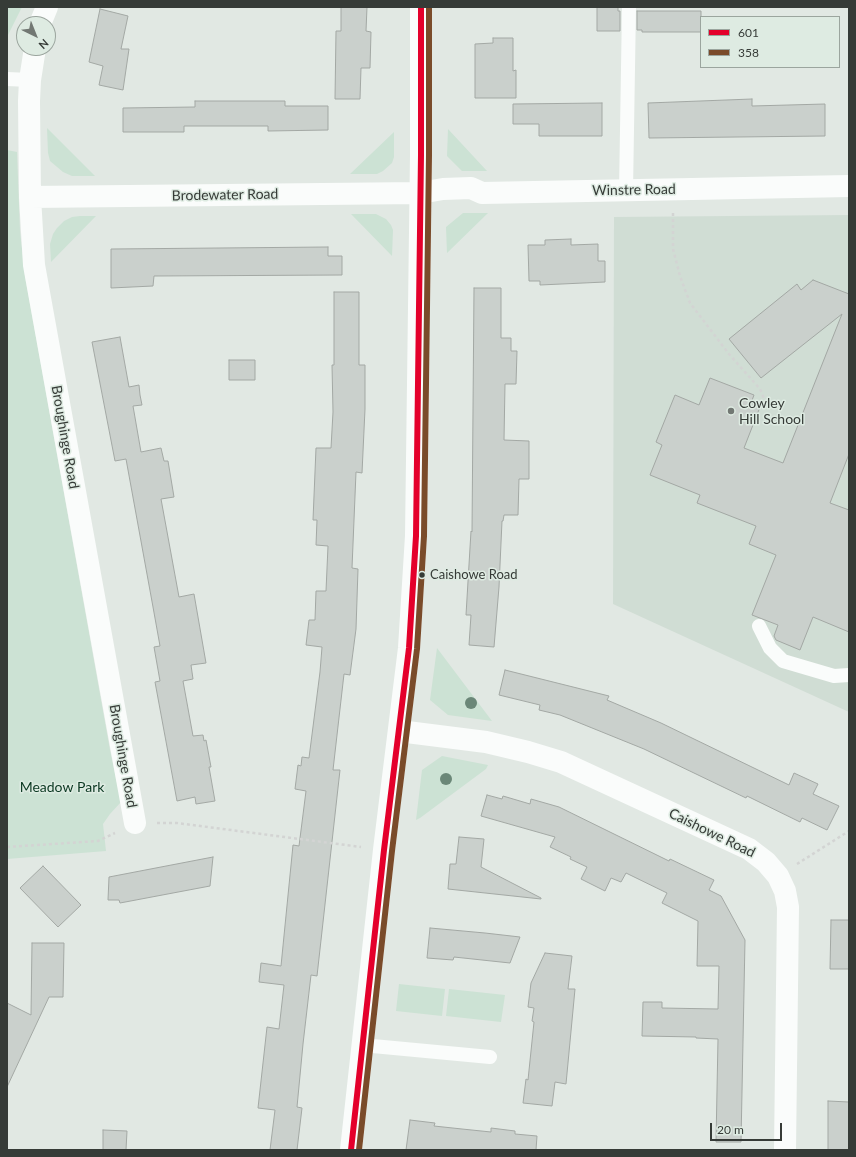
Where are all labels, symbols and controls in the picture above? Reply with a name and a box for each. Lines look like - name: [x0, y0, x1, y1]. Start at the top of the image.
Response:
- north arrow: [16, 16, 56, 56]
- legend: [700, 16, 840, 68]
- text: 601: [738, 25, 759, 40]
- text: N: [36, 37, 51, 52]
- text: 358: [738, 45, 759, 60]
- street label: Winstre Road: [592, 181, 676, 199]
- street label: Brodewater Road: [172, 186, 278, 204]
- street label: Broughinge Road: [48, 384, 82, 490]
- place label: Cowley Hill School: [739, 395, 804, 428]
- marker: Cowley Hill School: [726, 406, 736, 416]
- place label: Caishowe Road: [430, 567, 518, 583]
- marker: Caishowe Road: [417, 570, 427, 580]
- street label: Broughinge Road: [106, 703, 140, 809]
- park label: Meadow Park: [20, 779, 104, 795]
- street label: Caishowe Road: [666, 805, 758, 861]
- scale bar: [712, 1115, 784, 1141]
- text: 20 m: [717, 1122, 744, 1137]

